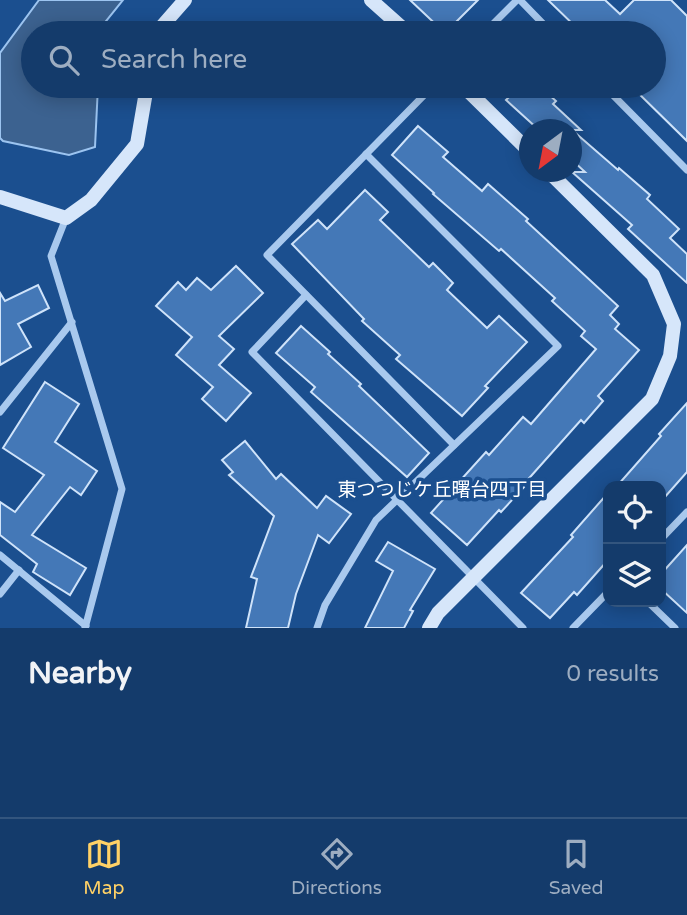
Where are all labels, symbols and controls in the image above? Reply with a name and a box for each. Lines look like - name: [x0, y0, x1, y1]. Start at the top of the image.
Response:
- search box: [21, 21, 666, 98]
- icon: search: [45, 41, 83, 79]
- text: Search here: [101, 44, 247, 75]
- north arrow: [519, 119, 582, 182]
- district label: 東つつじケ丘曙台四丁目: [337, 479, 547, 501]
- map controls: [603, 481, 666, 607]
- button: locate: [603, 481, 666, 544]
- button: layers: [603, 544, 666, 607]
- text: Nearby: [28, 655, 132, 692]
- text: 0 results: [566, 660, 659, 688]
- tab: Map: [83, 835, 124, 899]
- tab: Directions: [291, 835, 382, 899]
- tab: Saved: [549, 835, 604, 899]

